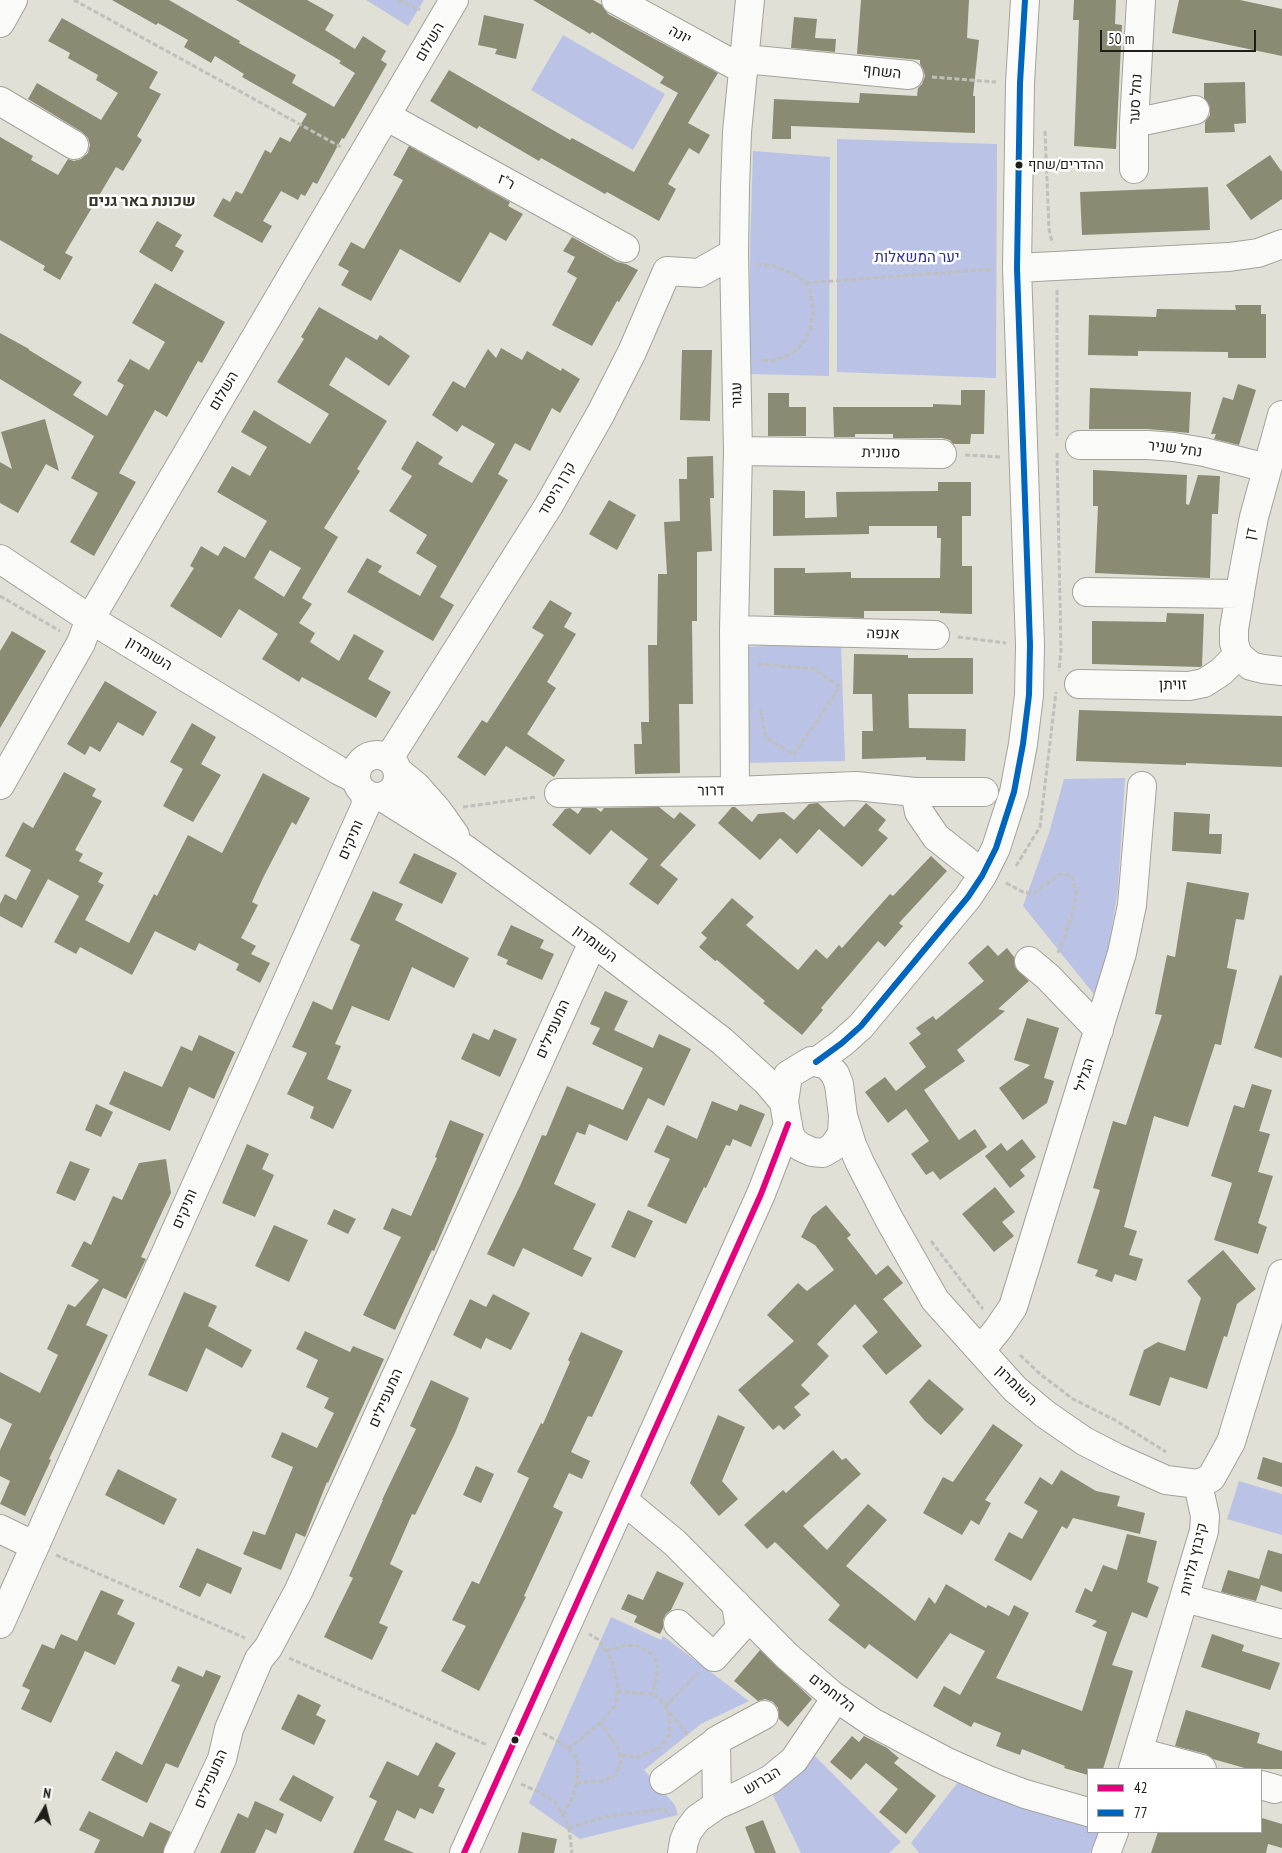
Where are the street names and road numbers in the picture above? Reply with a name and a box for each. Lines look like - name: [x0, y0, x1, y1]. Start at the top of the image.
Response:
- street label: השלום: [412, 19, 448, 65]
- street label: יונה: [665, 22, 695, 48]
- street label: השחף: [862, 61, 902, 83]
- street label: נחל סער: [1126, 73, 1146, 125]
- street label: ר"ז: [494, 170, 518, 194]
- street label: השלום: [205, 368, 243, 414]
- street label: עגור: [728, 382, 746, 408]
- street label: נחל שניר: [1147, 437, 1203, 461]
- street label: סנונית: [861, 444, 901, 462]
- street label: קרן היסוד: [534, 459, 580, 519]
- street label: דן: [1241, 526, 1261, 542]
- street label: אנפה: [866, 625, 900, 643]
- street label: השומרון: [123, 633, 175, 675]
- street label: זויתן: [1159, 676, 1187, 694]
- street label: דרור: [697, 782, 725, 800]
- street label: ותיקים: [334, 817, 368, 863]
- street label: השומרון: [569, 922, 621, 966]
- street label: המעפילים: [532, 997, 574, 1061]
- street label: הגליל: [1071, 1056, 1099, 1094]
- street label: ותיקים: [168, 1186, 202, 1232]
- street label: השומרון: [991, 1362, 1041, 1410]
- street label: המעפילים: [365, 1366, 407, 1430]
- street label: קיבוץ גלויות: [1176, 1521, 1212, 1597]
- street label: הלוחמים: [805, 1670, 859, 1716]
- street label: המעפילים: [190, 1747, 232, 1811]
- street label: הברוש: [740, 1763, 784, 1799]

